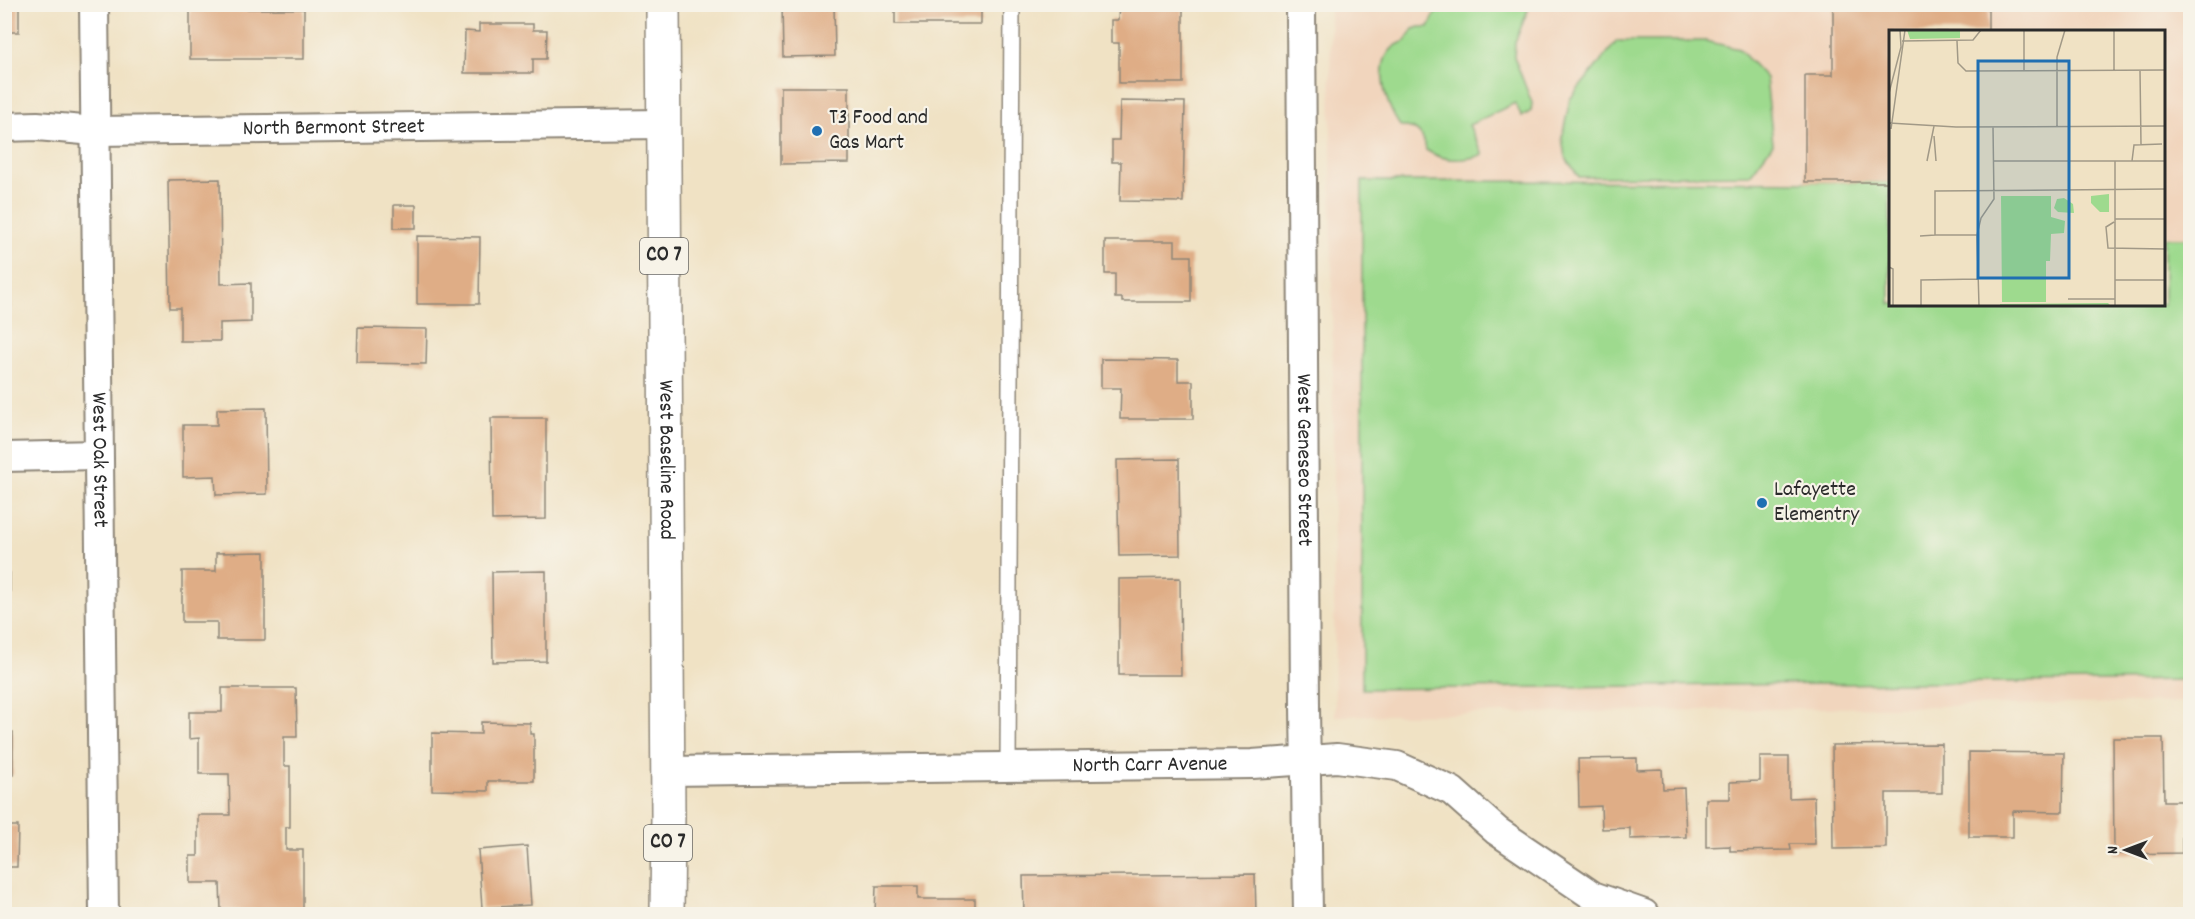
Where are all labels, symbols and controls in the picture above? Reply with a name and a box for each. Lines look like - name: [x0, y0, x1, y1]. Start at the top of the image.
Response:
- inset map: [1889, 30, 2165, 306]
- place label: T3 Food and Gas Mart: [829, 103, 928, 159]
- street label: North Bermont Street: [242, 111, 425, 145]
- marker: T3 Food and Gas Mart: [810, 124, 824, 138]
- road number: CO 7: [640, 238, 688, 274]
- street label: West Geneseo Street: [1288, 374, 1320, 546]
- street label: West Baseline Road: [650, 380, 682, 540]
- street label: West Oak Street: [83, 392, 115, 528]
- place label: Lafayette Elementry: [1774, 475, 1860, 531]
- marker: Lafayette Elementry: [1755, 496, 1769, 510]
- street label: North Carr Avenue: [1072, 749, 1228, 782]
- north arrow: [2096, 820, 2156, 880]
- road number: CO 7: [644, 825, 692, 861]
- text: N: [2102, 846, 2125, 854]

